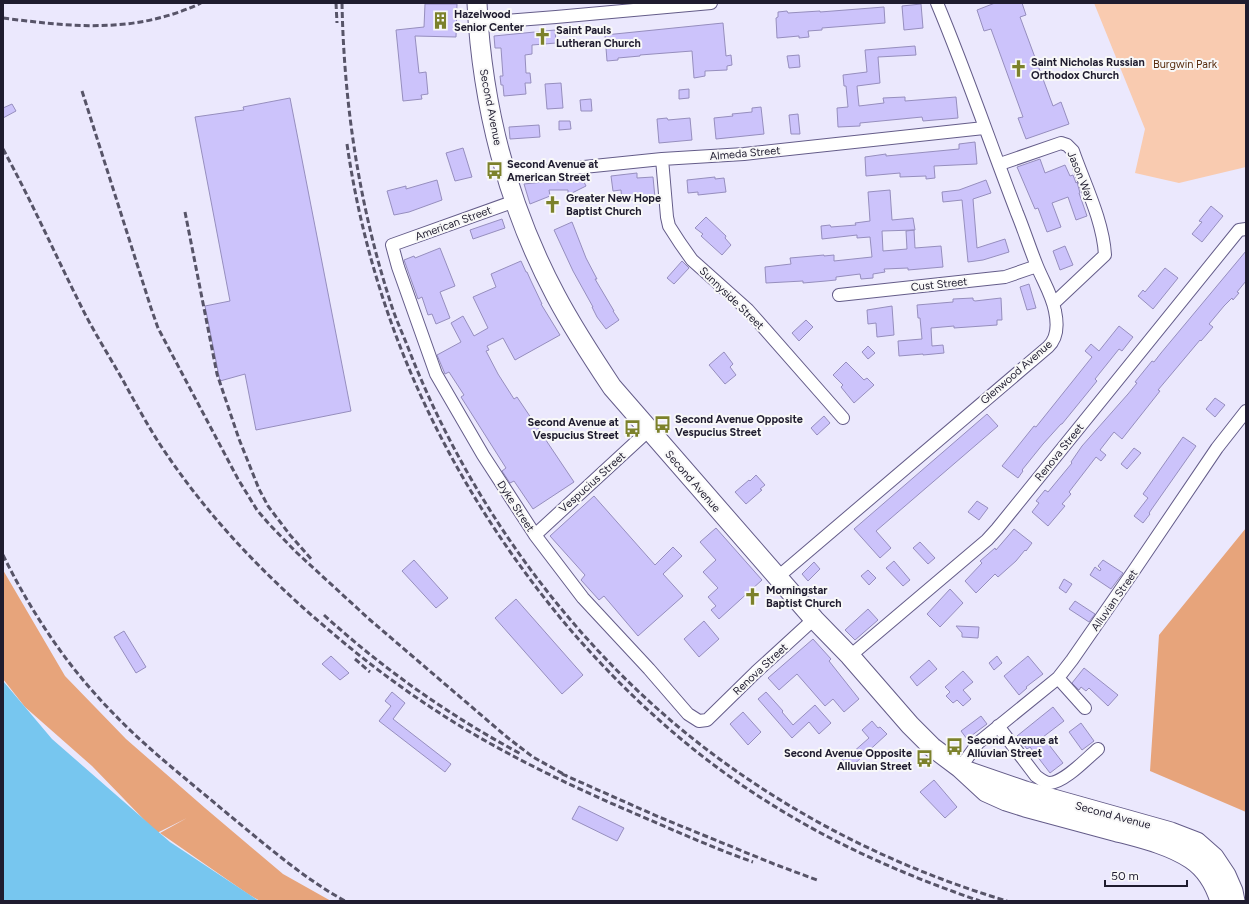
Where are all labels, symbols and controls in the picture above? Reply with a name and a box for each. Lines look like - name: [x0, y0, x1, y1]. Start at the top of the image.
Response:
- place label: Hazelwood Senior Center: [454, 8, 525, 34]
- building icon: Hazelwood Senior Center: [431, 10, 451, 30]
- place label: Saint Pauls Lutheran Church: [556, 24, 641, 50]
- church icon: Saint Pauls Lutheran Church: [533, 26, 553, 46]
- place label: Saint Nicholas Russian Orthodox Church: [1031, 56, 1145, 82]
- church icon: Saint Nicholas Russian Orthodox Church: [1008, 58, 1028, 78]
- park label: Burgwin Park: [1153, 58, 1218, 71]
- street label: Second Avenue: [477, 68, 504, 146]
- street label: Almeda Street: [709, 144, 781, 163]
- street label: Jason Way: [1065, 149, 1097, 203]
- place label: Second Avenue at American Street: [507, 158, 599, 184]
- bus stop icon: Second Avenue at American Street: [484, 160, 504, 180]
- place label: Greater New Hope Baptist Church: [566, 192, 661, 218]
- church icon: Greater New Hope Baptist Church: [543, 194, 563, 214]
- street label: American Street: [413, 204, 493, 243]
- street label: Sunnyside Street: [697, 264, 767, 332]
- street label: Cust Street: [910, 275, 968, 294]
- street label: Glenwood Avenue: [978, 338, 1055, 407]
- place label: Second Avenue Opposite Vespucius Street: [675, 413, 803, 439]
- bus stop icon: Second Avenue Opposite Vespucius Street: [652, 415, 672, 435]
- place label: Second Avenue at Vespucius Street: [528, 416, 620, 442]
- bus stop icon: Second Avenue at Vespucius Street: [622, 418, 642, 438]
- street label: Renova Street: [1032, 421, 1086, 484]
- street label: Second Avenue: [662, 448, 723, 515]
- street label: Vespucius Street: [557, 449, 628, 515]
- street label: Dyke Street: [494, 478, 537, 534]
- street label: Alluvian Street: [1088, 567, 1140, 633]
- place label: Morningstar Baptist Church: [766, 584, 842, 610]
- church icon: Morningstar Baptist Church: [743, 586, 763, 606]
- street label: Renova Street: [730, 641, 790, 698]
- place label: Second Avenue at Alluvian Street: [967, 734, 1059, 760]
- bus stop icon: Second Avenue at Alluvian Street: [944, 736, 964, 756]
- place label: Second Avenue Opposite Alluvian Street: [784, 747, 913, 773]
- bus stop icon: Second Avenue Opposite Alluvian Street: [915, 749, 935, 769]
- street label: Second Avenue: [1074, 799, 1152, 832]
- scale bar: [1105, 862, 1187, 888]
- text: 50 m: [1111, 869, 1139, 883]

